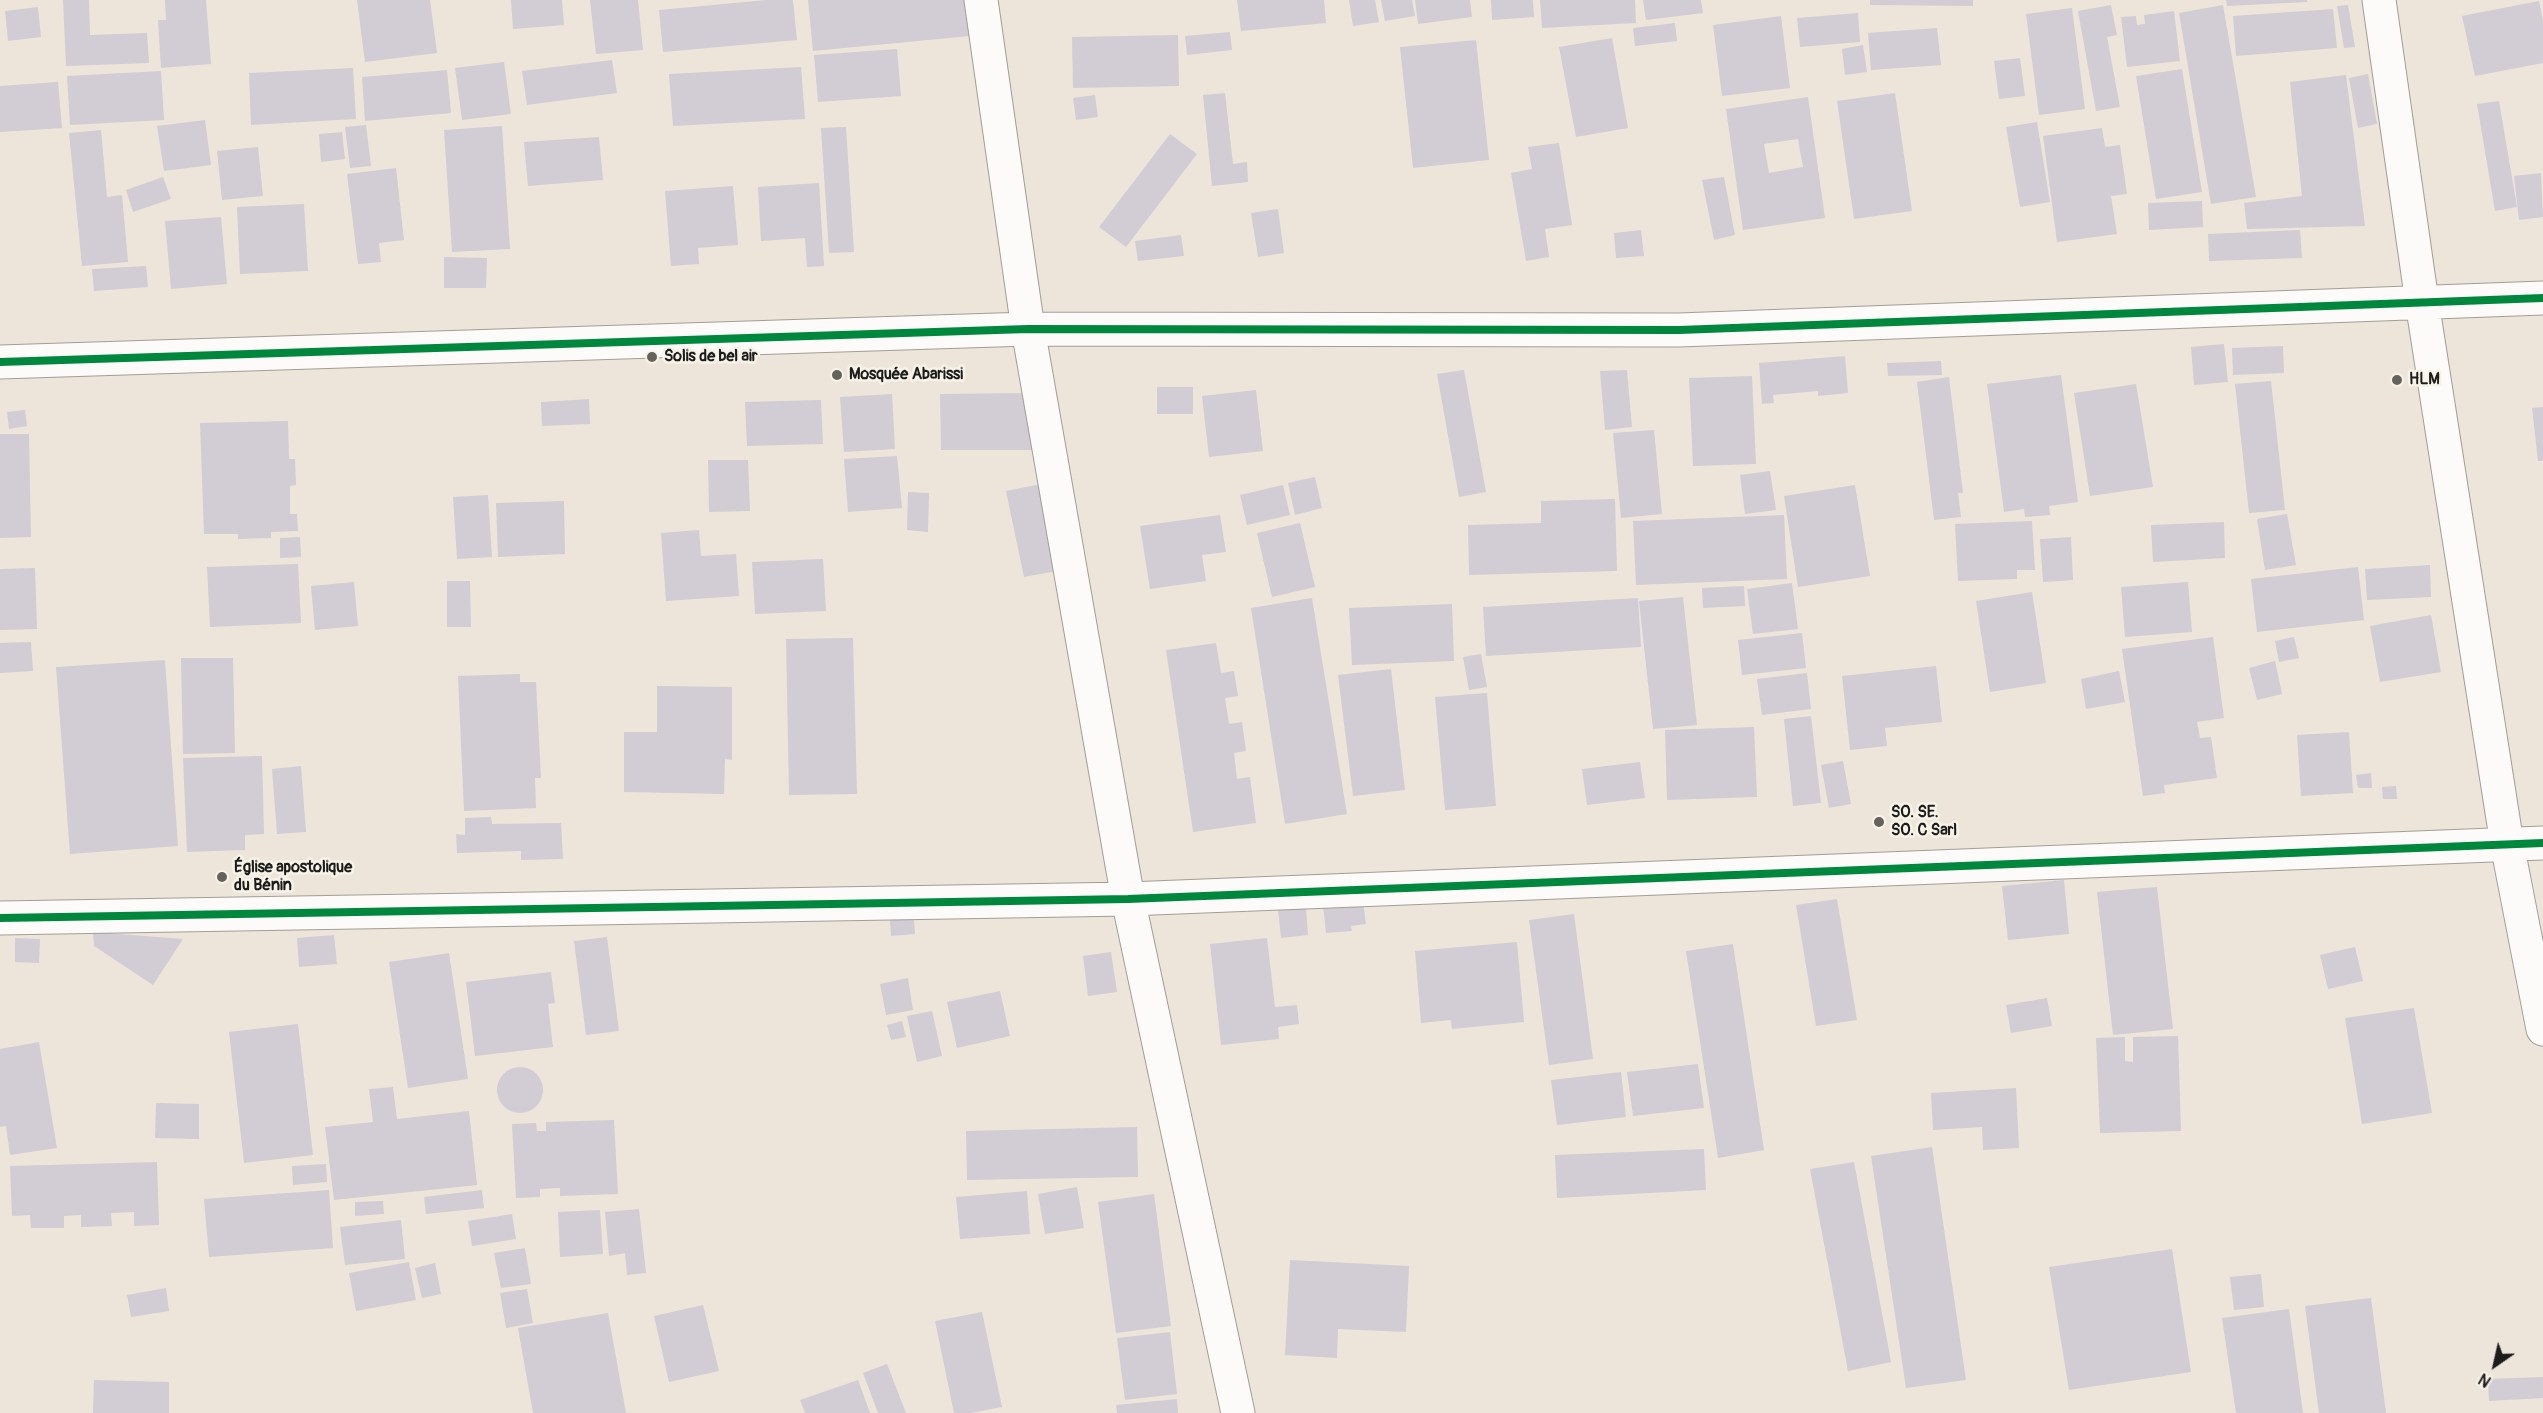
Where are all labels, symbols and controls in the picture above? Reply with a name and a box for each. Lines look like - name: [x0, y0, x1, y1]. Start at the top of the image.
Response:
- place label: Solis de bel air: [664, 347, 758, 367]
- marker: Solis de bel air: [645, 350, 659, 364]
- place label: Mosquée Abarissi: [849, 365, 963, 385]
- marker: Mosquée Abarissi: [830, 368, 844, 382]
- place label: HLM: [2409, 370, 2440, 390]
- marker: HLM: [2390, 373, 2404, 387]
- place label: SO. SE. SO. C Sarl: [1891, 803, 1957, 841]
- marker: SO. SE. SO. C Sarl: [1872, 815, 1886, 829]
- place label: Église apostolique du Bénin: [234, 858, 352, 896]
- marker: Église apostolique du Bénin: [215, 870, 229, 884]
- north arrow: [2465, 1335, 2525, 1395]
- text: N: [2475, 1369, 2495, 1391]

